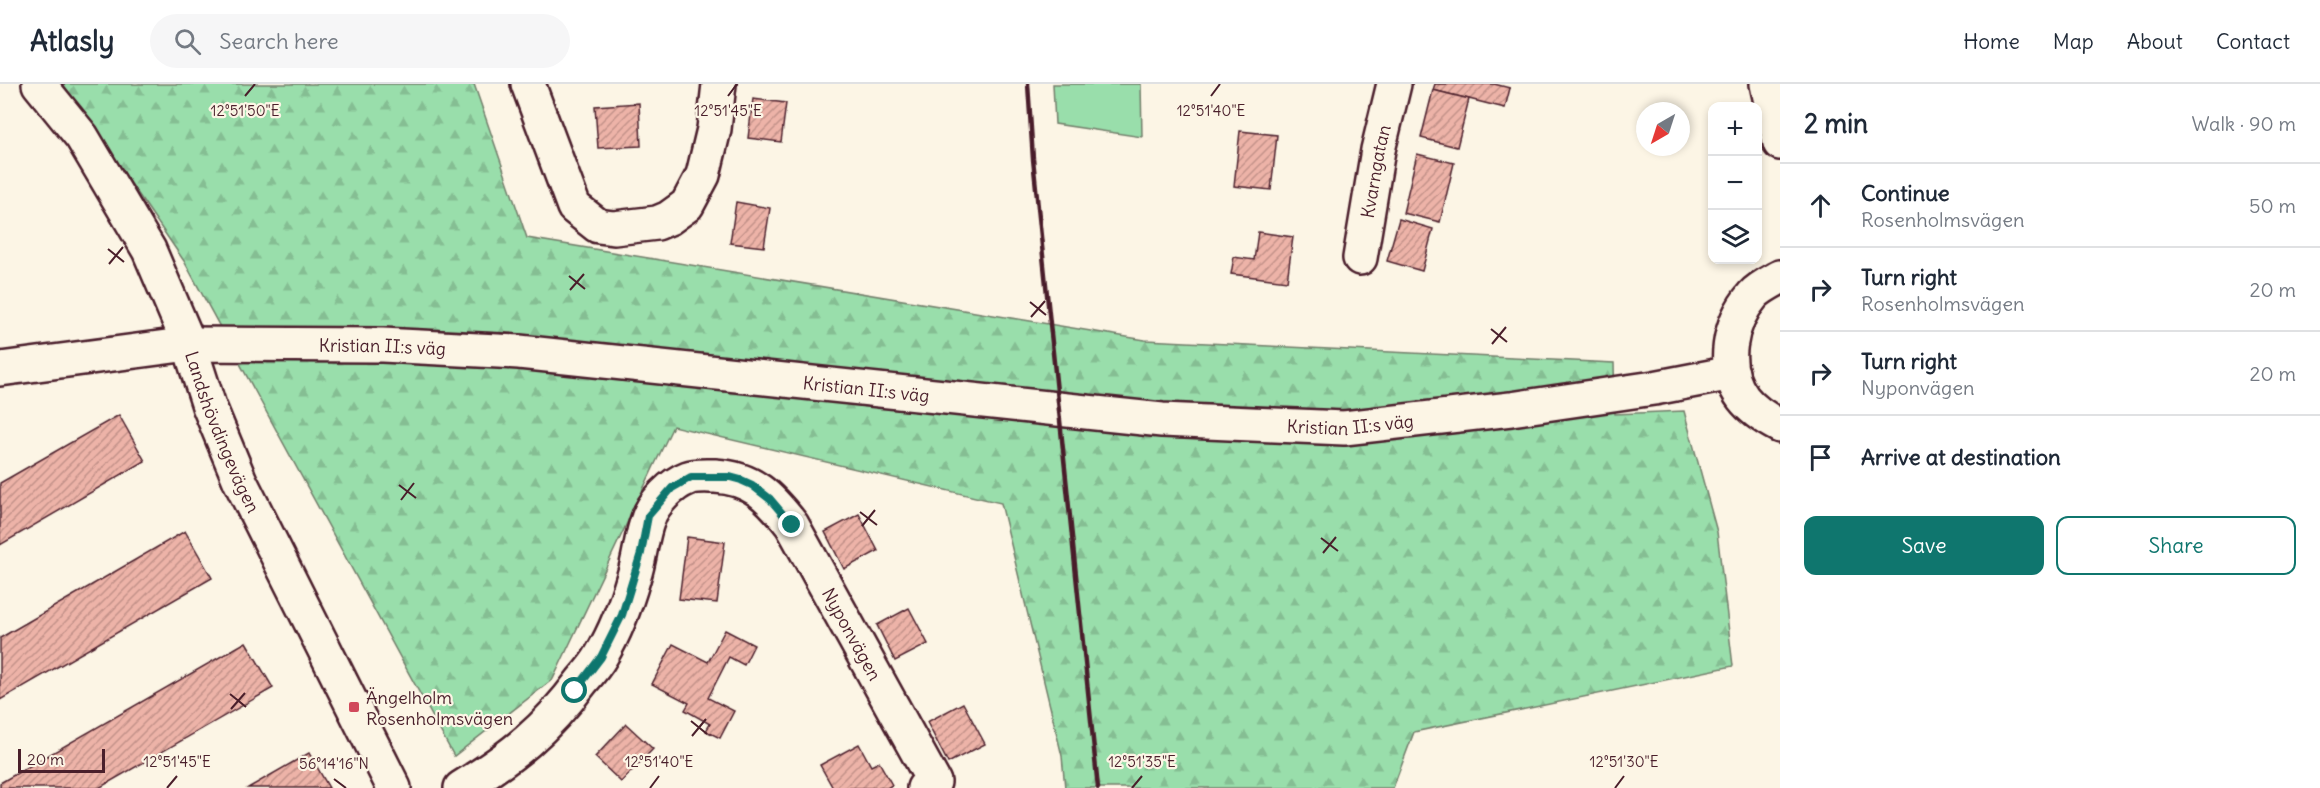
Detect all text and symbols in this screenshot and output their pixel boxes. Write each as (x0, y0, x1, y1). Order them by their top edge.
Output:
search box (150, 14, 570, 68)
text: Atlasly (30, 23, 114, 59)
icon: search (171, 25, 204, 58)
text: Search here (219, 27, 339, 55)
text: Home (1963, 28, 2020, 55)
text: Map (2053, 28, 2094, 55)
text: About (2127, 28, 2183, 55)
text: Contact (2216, 28, 2290, 55)
text: 12°51'50"E (210, 101, 280, 120)
text: 12°51'45"E (694, 101, 762, 120)
text: 12°51'40"E (1177, 101, 1246, 120)
north arrow (1636, 102, 1690, 156)
map controls (1708, 102, 1762, 264)
button: + (1708, 102, 1762, 156)
text: 2 min (1804, 107, 1868, 140)
text: Walk · 90 m (2191, 111, 2296, 136)
street label: Kvarngatan (1355, 122, 1395, 220)
button: − (1708, 156, 1762, 210)
text: Continue (1861, 179, 1950, 207)
icon: ahead (1804, 189, 1837, 222)
text: 50 m (2249, 193, 2296, 218)
text: Rosenholmsvägen (1861, 207, 2025, 232)
button: layers (1708, 210, 1762, 264)
text: Turn right (1861, 263, 1957, 291)
icon: right (1804, 273, 1837, 306)
text: 20 m (2250, 277, 2296, 302)
text: Rosenholmsvägen (1861, 291, 2025, 316)
street label: Kristian II:s väg (319, 333, 446, 360)
text: Turn right (1861, 347, 1957, 375)
street label: Landshövdingevägen (180, 348, 265, 516)
icon: right (1804, 357, 1837, 390)
text: 20 m (2250, 361, 2296, 386)
street label: Kristian II:s väg (802, 371, 931, 407)
text: Nyponvägen (1861, 375, 1975, 400)
street label: Kristian II:s väg (1286, 409, 1415, 440)
icon: arrive (1804, 441, 1837, 474)
text: Arrive at destination (1861, 443, 2061, 471)
route end (778, 511, 804, 537)
button: Save (1804, 516, 2044, 575)
button: Share (2056, 516, 2296, 575)
street label: Nyponvägen (817, 584, 887, 684)
route start (561, 677, 587, 703)
place label: Ängelholm Rosenholmsvägen (366, 686, 513, 730)
marker: Ängelholm Rosenholmsvägen (347, 700, 361, 714)
scale bar (18, 746, 105, 774)
text: 20 m (27, 749, 64, 769)
text: 12°51'45"E (143, 752, 211, 771)
text: 12°51'40"E (625, 752, 694, 771)
text: 12°51'35"E (1108, 752, 1176, 771)
text: 12°51'30"E (1590, 752, 1659, 771)
text: 56°14'16"N (299, 754, 369, 773)

